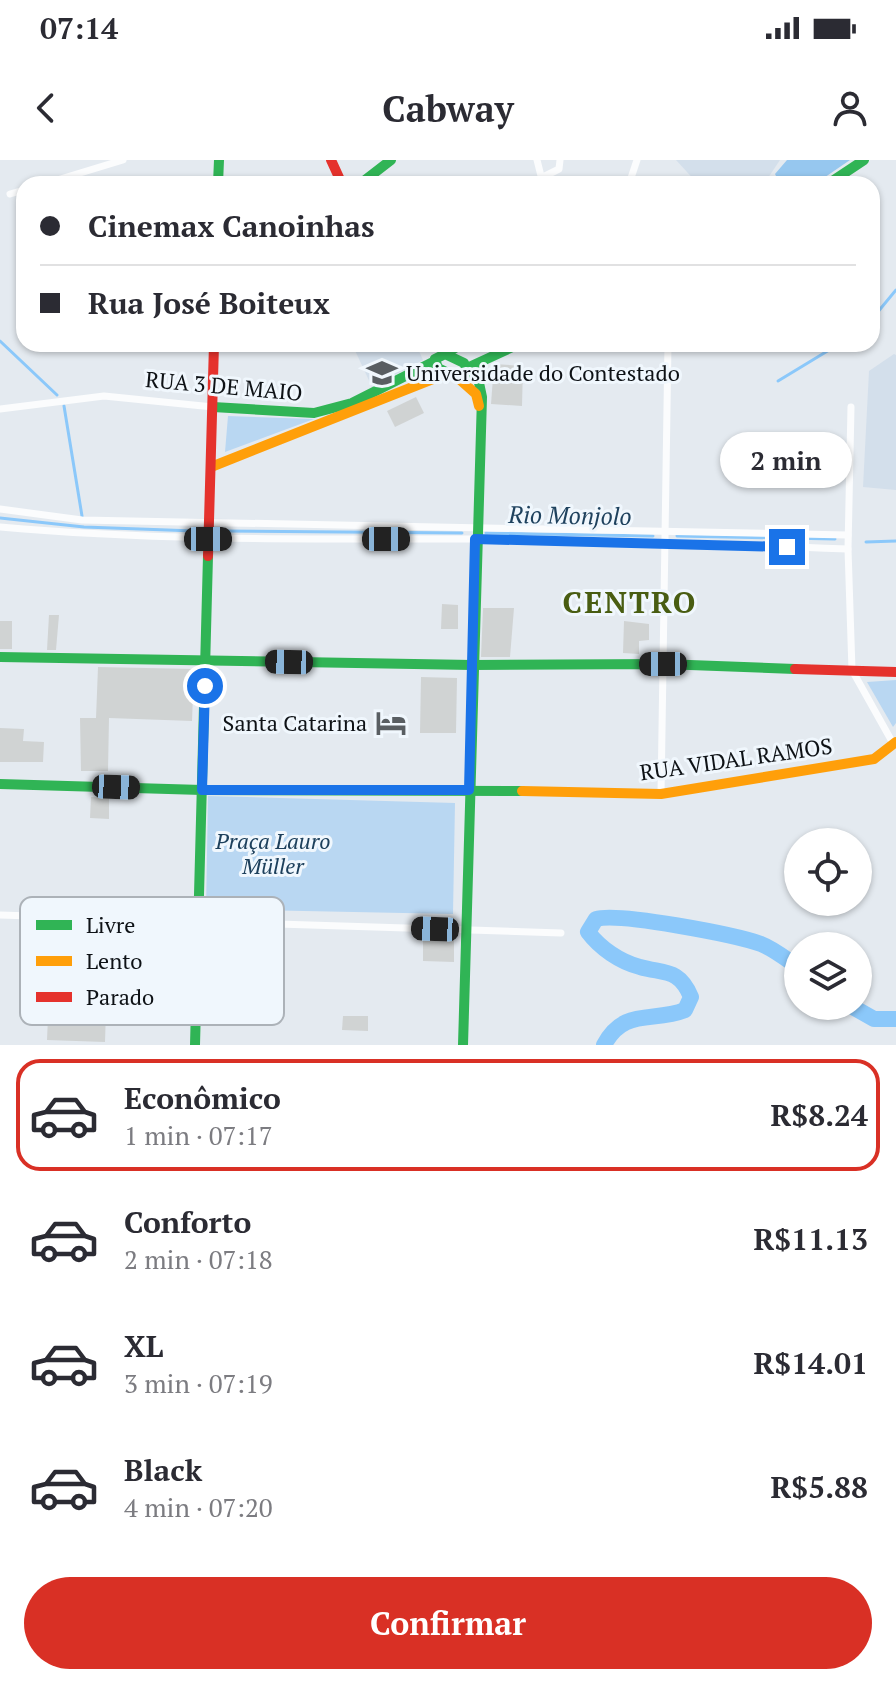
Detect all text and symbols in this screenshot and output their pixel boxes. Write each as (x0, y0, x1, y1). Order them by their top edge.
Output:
text: 07:14 (40, 8, 118, 48)
text: Cabway (382, 85, 514, 132)
icon: back (24, 86, 68, 130)
icon: person (828, 86, 872, 130)
text: Cinemax Canoinhas (88, 206, 374, 246)
text: Rua José Boiteux (88, 283, 330, 323)
school or university icon: Universidade do Contestado (365, 356, 399, 390)
place label: Universidade do Contestado (406, 358, 680, 387)
street label: RUA 3 DE MAIO (144, 364, 304, 407)
callout: 2 min (721, 431, 853, 487)
text: 2 min (750, 443, 822, 477)
water label: Rio Monjolo (507, 498, 632, 532)
car (184, 527, 232, 551)
car (362, 527, 410, 551)
route end (769, 529, 805, 565)
district label: CENTRO (563, 582, 697, 622)
car (265, 650, 313, 674)
car (639, 652, 687, 676)
route start (187, 668, 223, 704)
hotel icon: Santa Catarina (374, 706, 408, 740)
place label: Santa Catarina (223, 708, 367, 737)
street label: RUA VIDAL RAMOS (638, 731, 834, 786)
car (92, 774, 140, 800)
park label: Praça Lauro Müller (215, 826, 330, 880)
map controls (784, 828, 872, 1020)
button: locate (784, 828, 872, 916)
legend (20, 897, 284, 1025)
text: Livre (86, 910, 135, 939)
car (411, 916, 459, 942)
button: layers (784, 932, 872, 1020)
text: Lento (86, 946, 143, 975)
text: Parado (86, 982, 154, 1011)
text: Econômico (124, 1078, 281, 1118)
icon: car (28, 1079, 100, 1151)
text: R$8.24 (770, 1095, 868, 1135)
text: 1 min · 07:17 (124, 1118, 273, 1152)
text: Conforto (124, 1202, 251, 1242)
icon: car (28, 1203, 100, 1275)
text: R$11.13 (753, 1219, 868, 1259)
text: 2 min · 07:18 (124, 1242, 273, 1276)
text: XL (124, 1326, 163, 1366)
icon: car (28, 1327, 100, 1399)
text: R$14.01 (753, 1343, 868, 1383)
text: 3 min · 07:19 (124, 1366, 273, 1400)
text: Black (124, 1450, 202, 1490)
icon: car (28, 1451, 100, 1523)
text: R$5.88 (770, 1467, 868, 1507)
text: 4 min · 07:20 (124, 1490, 273, 1524)
button: Confirmar (24, 1577, 872, 1669)

